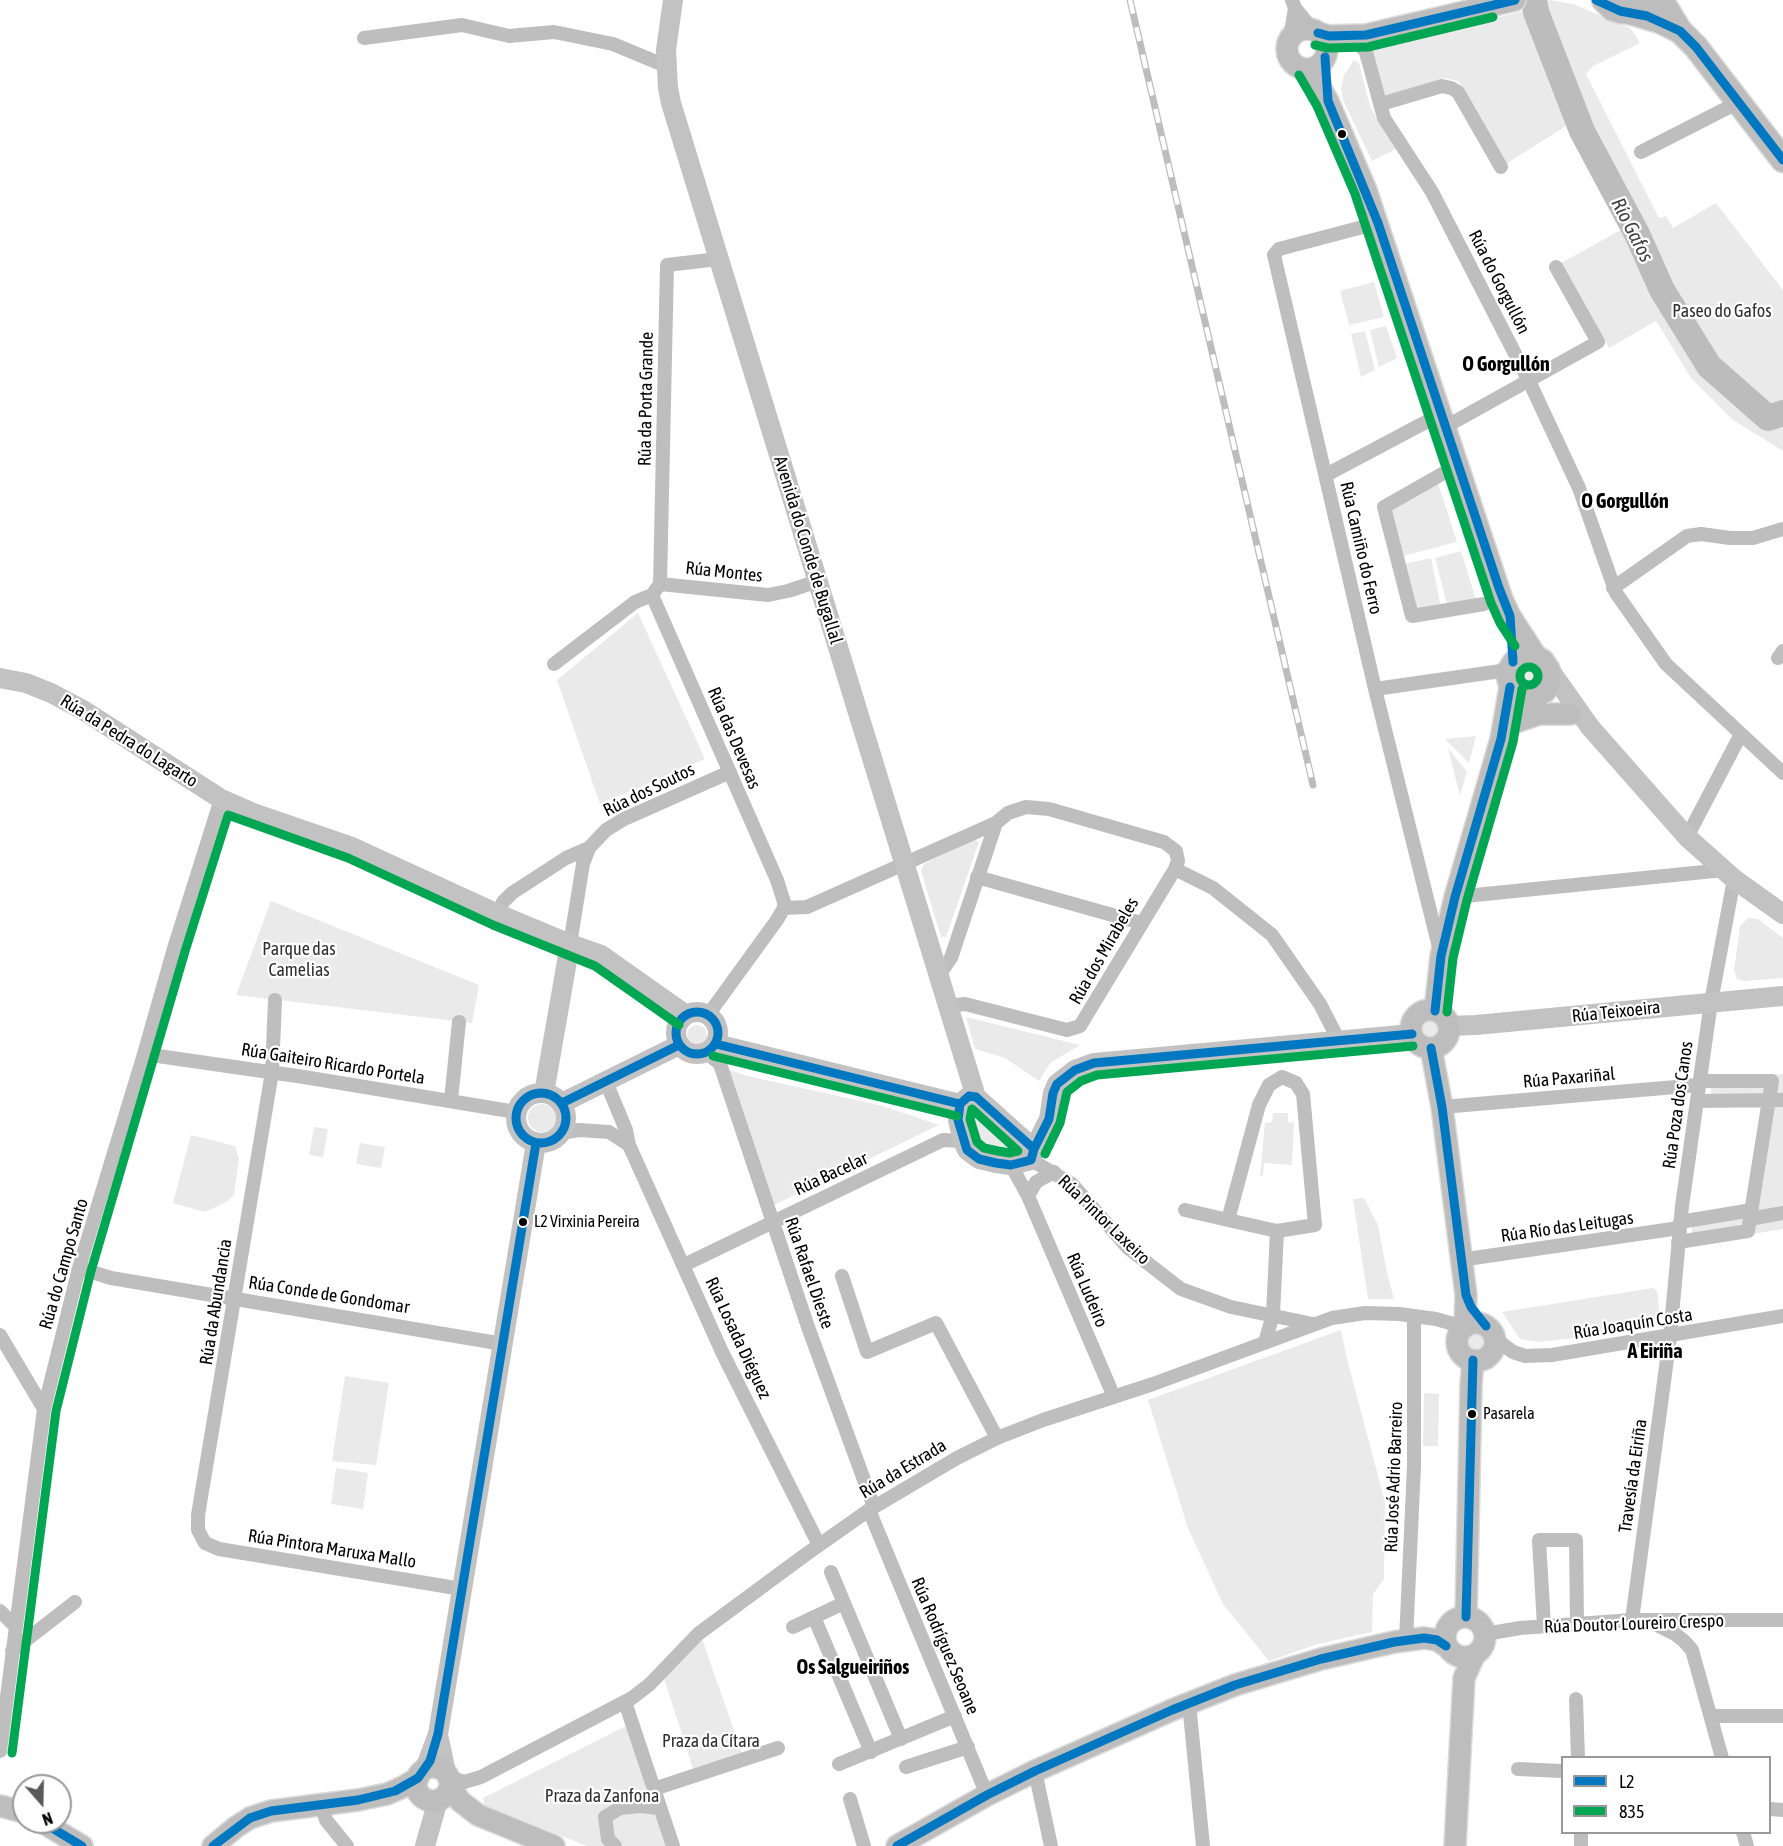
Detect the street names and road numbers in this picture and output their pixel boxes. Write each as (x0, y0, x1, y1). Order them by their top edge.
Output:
street label: Rúa do Gorgullón (1464, 226, 1534, 338)
street label: Rúa da Porta Grande (634, 332, 658, 466)
street label: Avenida do Conde de Bugallal (769, 454, 847, 646)
street label: Rúa Camiño do Ferro (1335, 480, 1387, 616)
street label: Rúa Montes (684, 557, 764, 587)
street label: Rúa das Devesas (703, 684, 765, 792)
street label: Rúa da Pedra do Lagarto (56, 690, 202, 792)
street label: Rúa dos Soutos (600, 759, 698, 821)
street label: Rúa dos Mirabeles (1065, 894, 1143, 1008)
street label: Rúa Teixoeira (1571, 997, 1661, 1027)
street label: Rúa Gaiteiro Ricardo Portela (240, 1039, 426, 1089)
street label: Rúa Poza dos Canos (1658, 1040, 1698, 1170)
street label: Rúa Paxariñal (1522, 1063, 1616, 1093)
street label: Rúa Bacelar (791, 1148, 871, 1200)
street label: Rúa Pintor Laxeiro (1053, 1171, 1155, 1269)
street label: Rúa do Campo Santo (35, 1196, 93, 1332)
street label: Rúa Río das Leitugas (1499, 1207, 1635, 1247)
street label: Rúa Rafael Dieste (780, 1214, 838, 1332)
street label: Rúa da Abundancia (195, 1237, 237, 1367)
street label: Rúa Ludeiro (1062, 1250, 1112, 1330)
street label: Rúa Conde de Gondomar (247, 1272, 411, 1318)
street label: Rúa Losada Diéguez (700, 1274, 776, 1402)
street label: Rúa Joaquín Costa (1572, 1304, 1694, 1344)
street label: Rúa José Adrio Barreiro (1381, 1401, 1407, 1553)
street label: Travesía da Eiriña (1614, 1418, 1652, 1534)
street label: Rúa da Estrada (856, 1435, 950, 1503)
street label: Rúa Pintora Maruxa Mallo (246, 1525, 418, 1573)
street label: Rúa Rodríguez Seoane (906, 1574, 984, 1718)
street label: Rúa Doutor Loureiro Crespo (1544, 1610, 1724, 1638)

